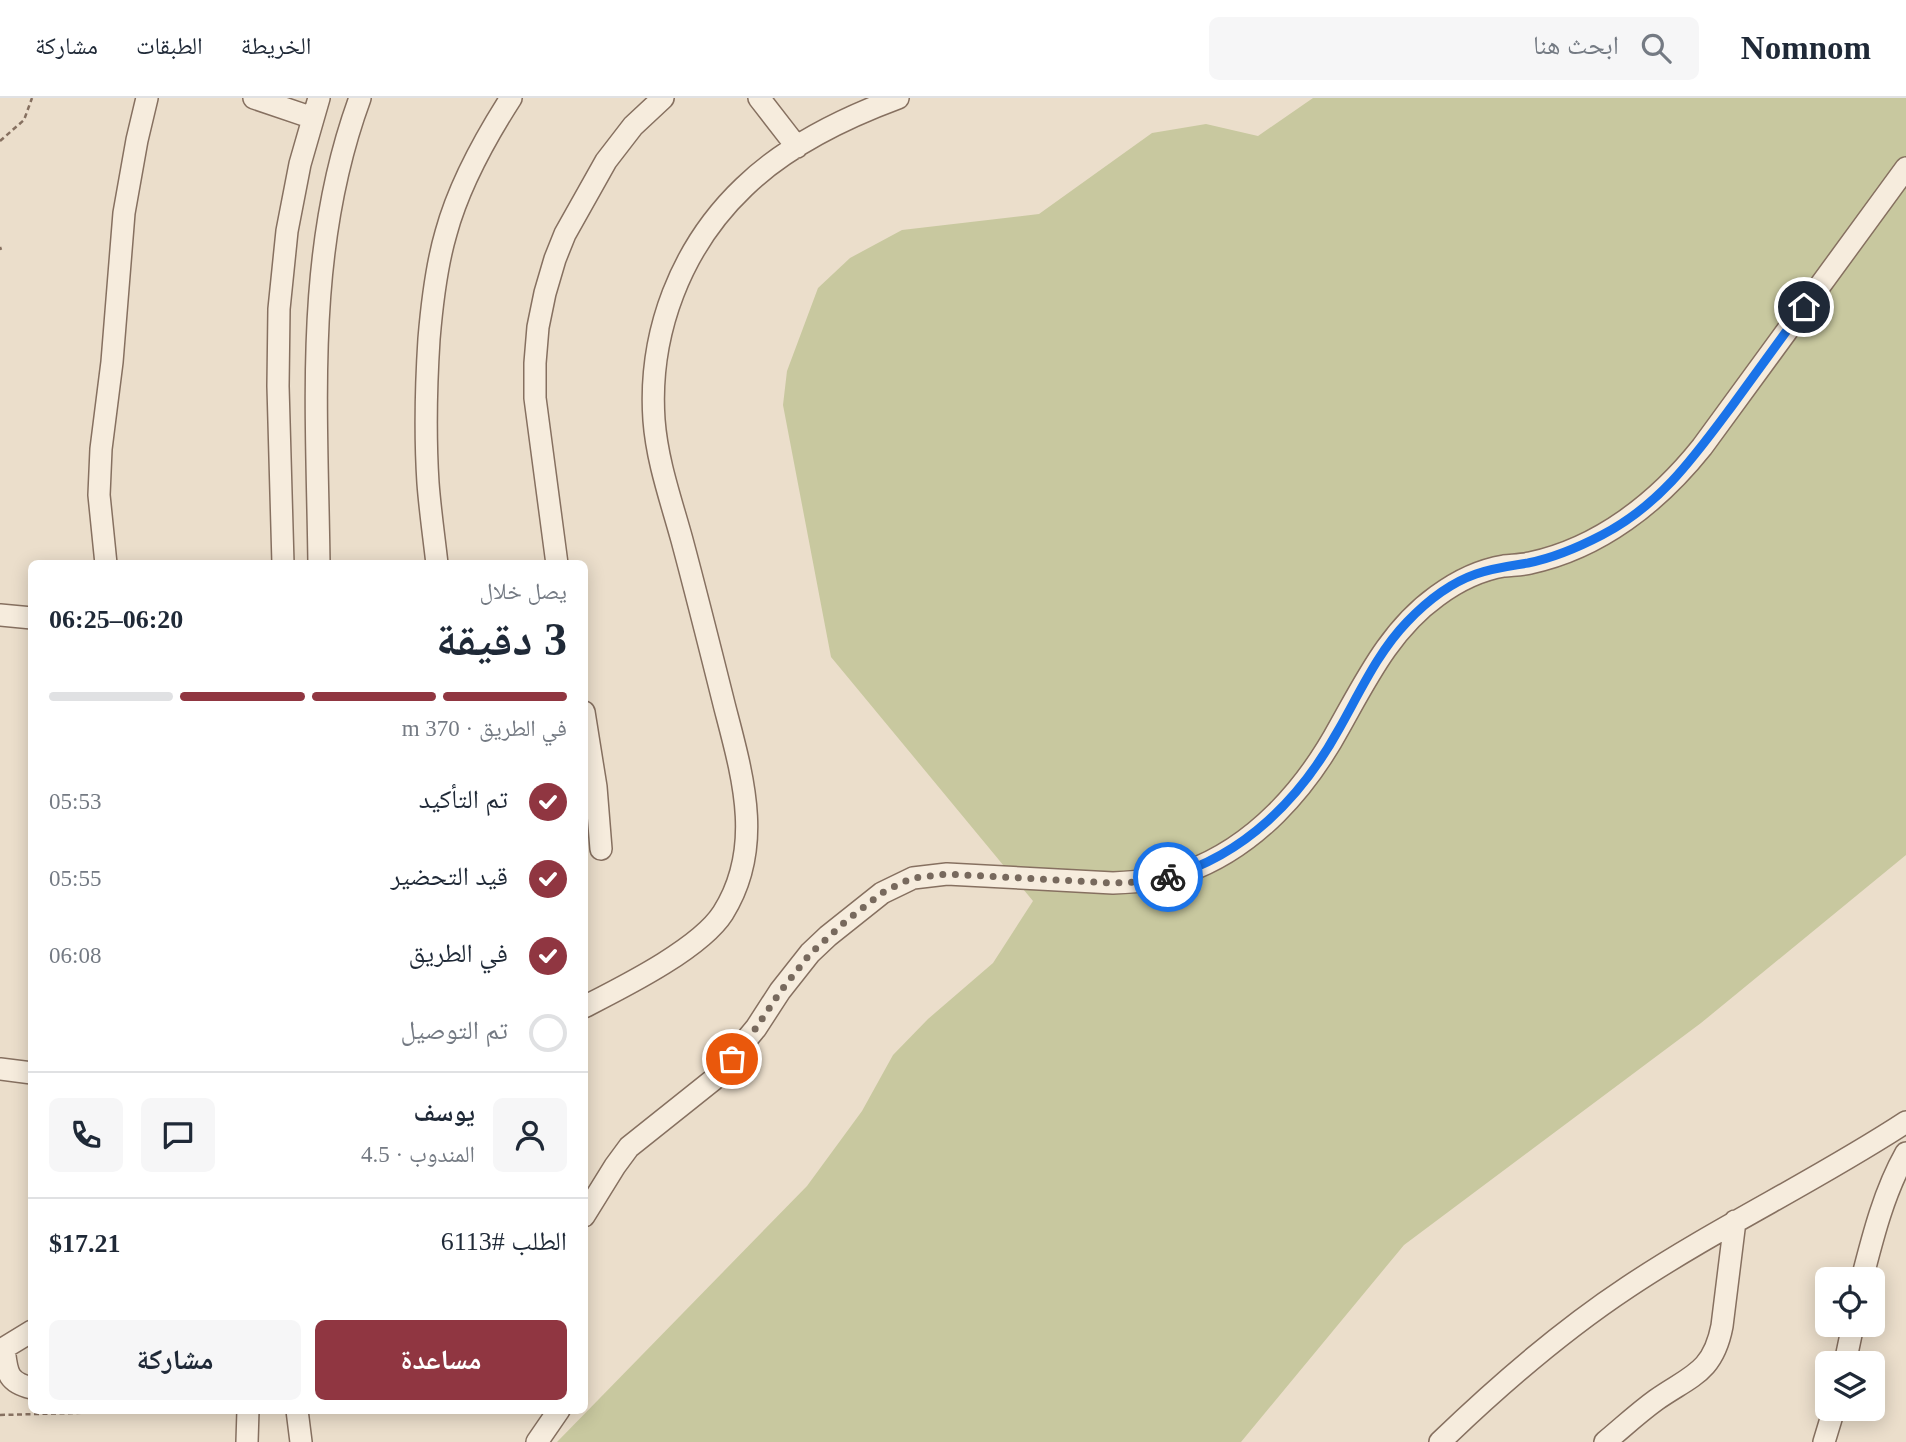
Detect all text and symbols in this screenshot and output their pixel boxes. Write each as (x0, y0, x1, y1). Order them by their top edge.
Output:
search box (1209, 17, 1699, 80)
icon: search (1637, 29, 1675, 67)
text: Nomnom (1741, 30, 1871, 66)
text: ابحث هنا (1533, 31, 1619, 60)
text: مشاركة (35, 33, 98, 59)
text: الطبقات (136, 33, 203, 59)
text: الخريطة (241, 33, 311, 59)
pin (1774, 277, 1834, 337)
icon: home (1785, 288, 1823, 326)
text: يصل خلال (480, 579, 567, 604)
text: 06:20–06:25 (49, 605, 183, 634)
text: 3 دقيقة (436, 614, 567, 665)
text: في الطريق · 370 m (402, 716, 567, 741)
icon: check (529, 783, 567, 821)
text: تم التأكيد (419, 785, 508, 814)
text: 05:53 (49, 789, 101, 814)
courier (1133, 842, 1203, 912)
icon: bike (1149, 858, 1187, 896)
icon: check (529, 860, 567, 898)
text: قيد التحضير (390, 862, 508, 891)
text: 05:55 (49, 866, 101, 891)
icon: check (529, 937, 567, 975)
text: في الطريق (409, 939, 508, 968)
text: 06:08 (49, 943, 101, 968)
text: تم التوصيل (400, 1016, 508, 1045)
pin (702, 1029, 762, 1089)
icon: bag (713, 1040, 751, 1078)
button: phone (49, 1098, 123, 1172)
button: chat (141, 1098, 215, 1172)
text: يوسف (414, 1098, 475, 1127)
button: person (493, 1098, 567, 1172)
text: المندوب · 4.5 (361, 1142, 475, 1167)
text: الطلب #6113 (441, 1227, 567, 1256)
text: $17.21 (49, 1229, 121, 1258)
map controls (1815, 1267, 1885, 1421)
button: locate (1815, 1267, 1885, 1337)
button: مشاركة (49, 1320, 301, 1400)
button: مساعدة (315, 1320, 567, 1400)
button: layers (1815, 1351, 1885, 1421)

